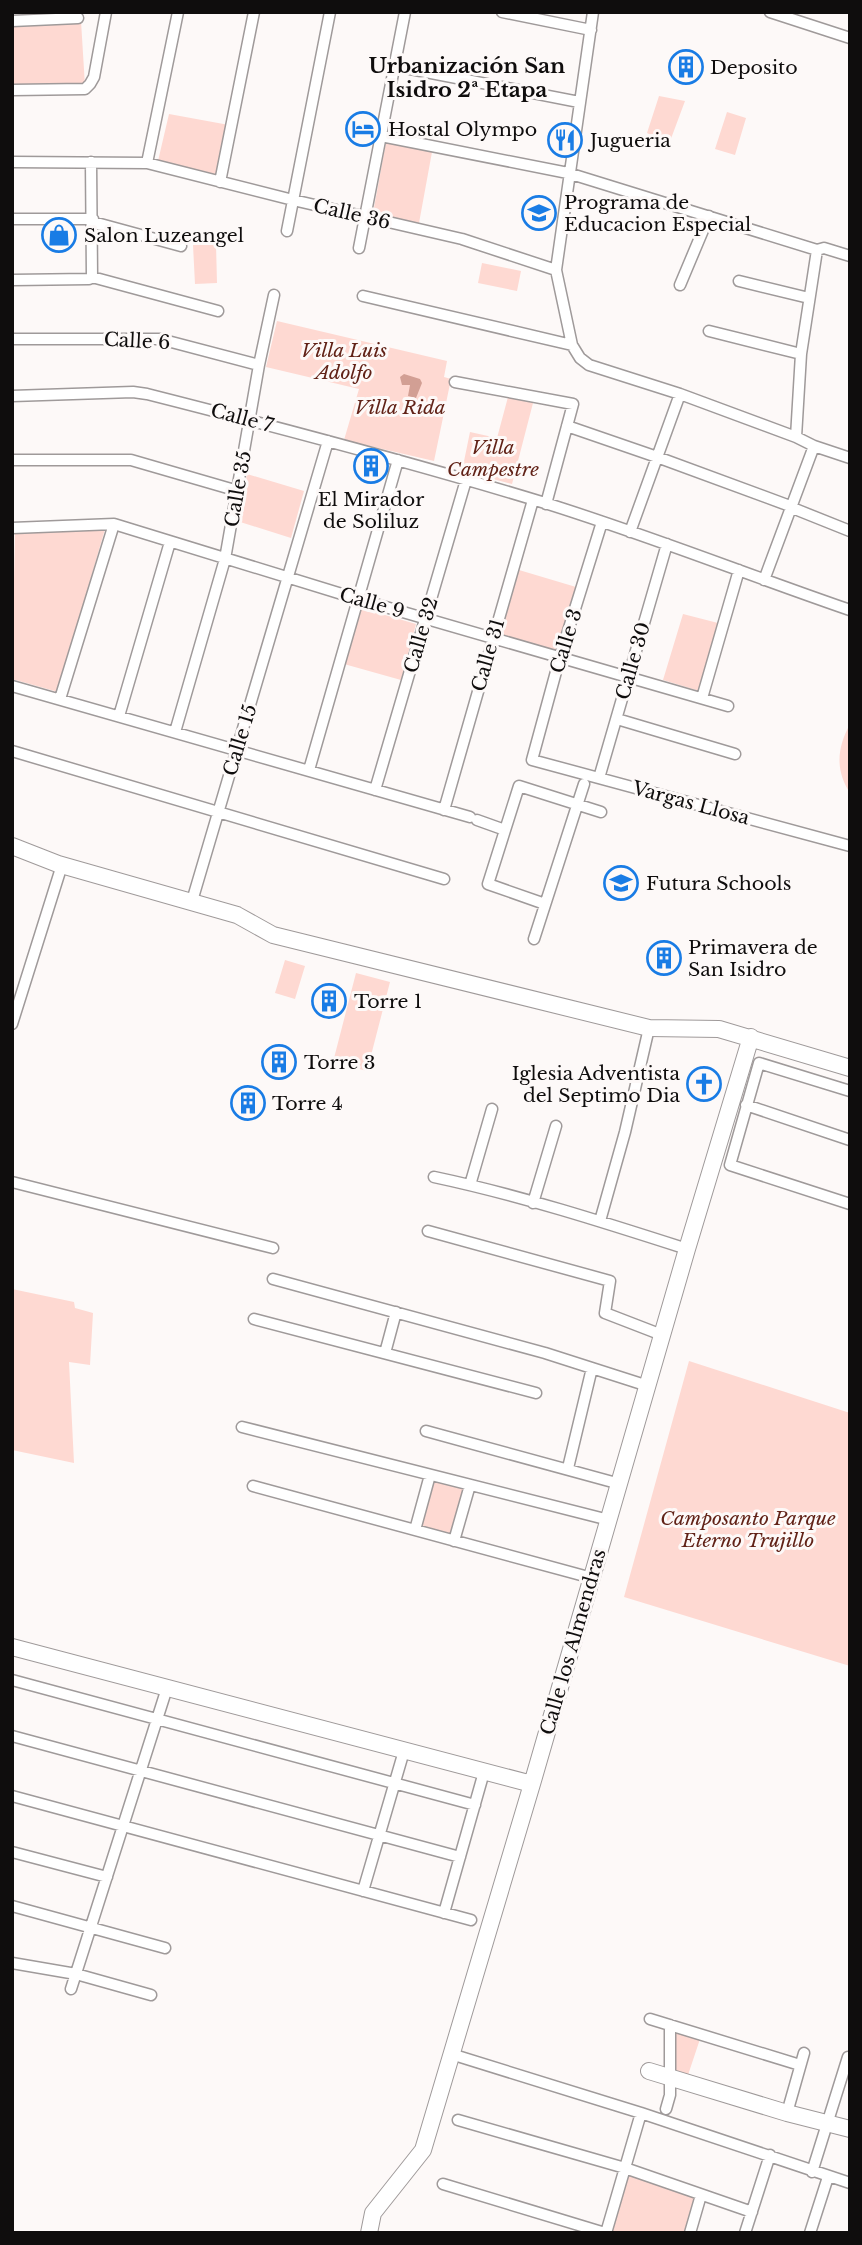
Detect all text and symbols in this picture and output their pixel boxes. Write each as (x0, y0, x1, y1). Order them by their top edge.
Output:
building icon: Deposito (667, 48, 705, 86)
district label: Urbanización San Isidro 2ª Etapa (369, 53, 565, 103)
place label: Deposito (710, 56, 798, 79)
hotel icon: Hostal Olympo (344, 110, 382, 148)
place label: Hostal Olympo (388, 118, 537, 141)
restaurant icon: Jugueria (546, 121, 584, 159)
place label: Jugueria (587, 129, 671, 152)
place label: Programa de Educacion Especial (564, 191, 751, 236)
street label: Calle 36 (311, 194, 393, 234)
school or university icon: Programa de Educacion Especial (520, 194, 558, 232)
shop icon: Salon Luzeangel (40, 216, 78, 254)
place label: Salon Luzeangel (84, 224, 244, 247)
street label: Calle 6 (103, 328, 171, 354)
park label: Villa Luis Adolfo (301, 339, 387, 384)
park label: Villa Rida (354, 396, 446, 419)
street label: Calle 7 (208, 399, 276, 438)
park label: Villa Campestre (447, 436, 539, 481)
building icon: El Mirador de Soliluz (352, 447, 390, 485)
street label: Calle 35 (220, 449, 256, 529)
place label: El Mirador de Soliluz (318, 488, 424, 533)
street label: Calle 9 (337, 583, 407, 623)
street label: Calle 32 (399, 594, 443, 676)
street label: Calle 3 (545, 606, 587, 676)
street label: Calle 31 (467, 616, 509, 694)
street label: Calle 30 (611, 620, 655, 702)
street label: Calle 15 (218, 701, 262, 779)
street label: Vargas Llosa (629, 776, 753, 830)
school or university icon: Futura Schools (602, 864, 640, 902)
place label: Futura Schools (646, 872, 791, 895)
place label: Primavera de San Isidro (688, 936, 818, 981)
building icon: Primavera de San Isidro (645, 939, 683, 977)
building icon: Torre 1 (310, 982, 348, 1020)
place label: Torre 1 (354, 990, 422, 1013)
building icon: Torre 3 (260, 1043, 298, 1081)
place label: Torre 3 (304, 1051, 376, 1074)
place label: Iglesia Adventista del Septimo Dia (512, 1062, 680, 1107)
church icon: Iglesia Adventista del Septimo Dia (685, 1065, 723, 1103)
building icon: Torre 4 (229, 1084, 267, 1122)
place label: Torre 4 (272, 1092, 343, 1115)
park label: Camposanto Parque Eterno Trujillo (660, 1507, 836, 1552)
street label: Calle los Almendras (535, 1546, 611, 1738)

